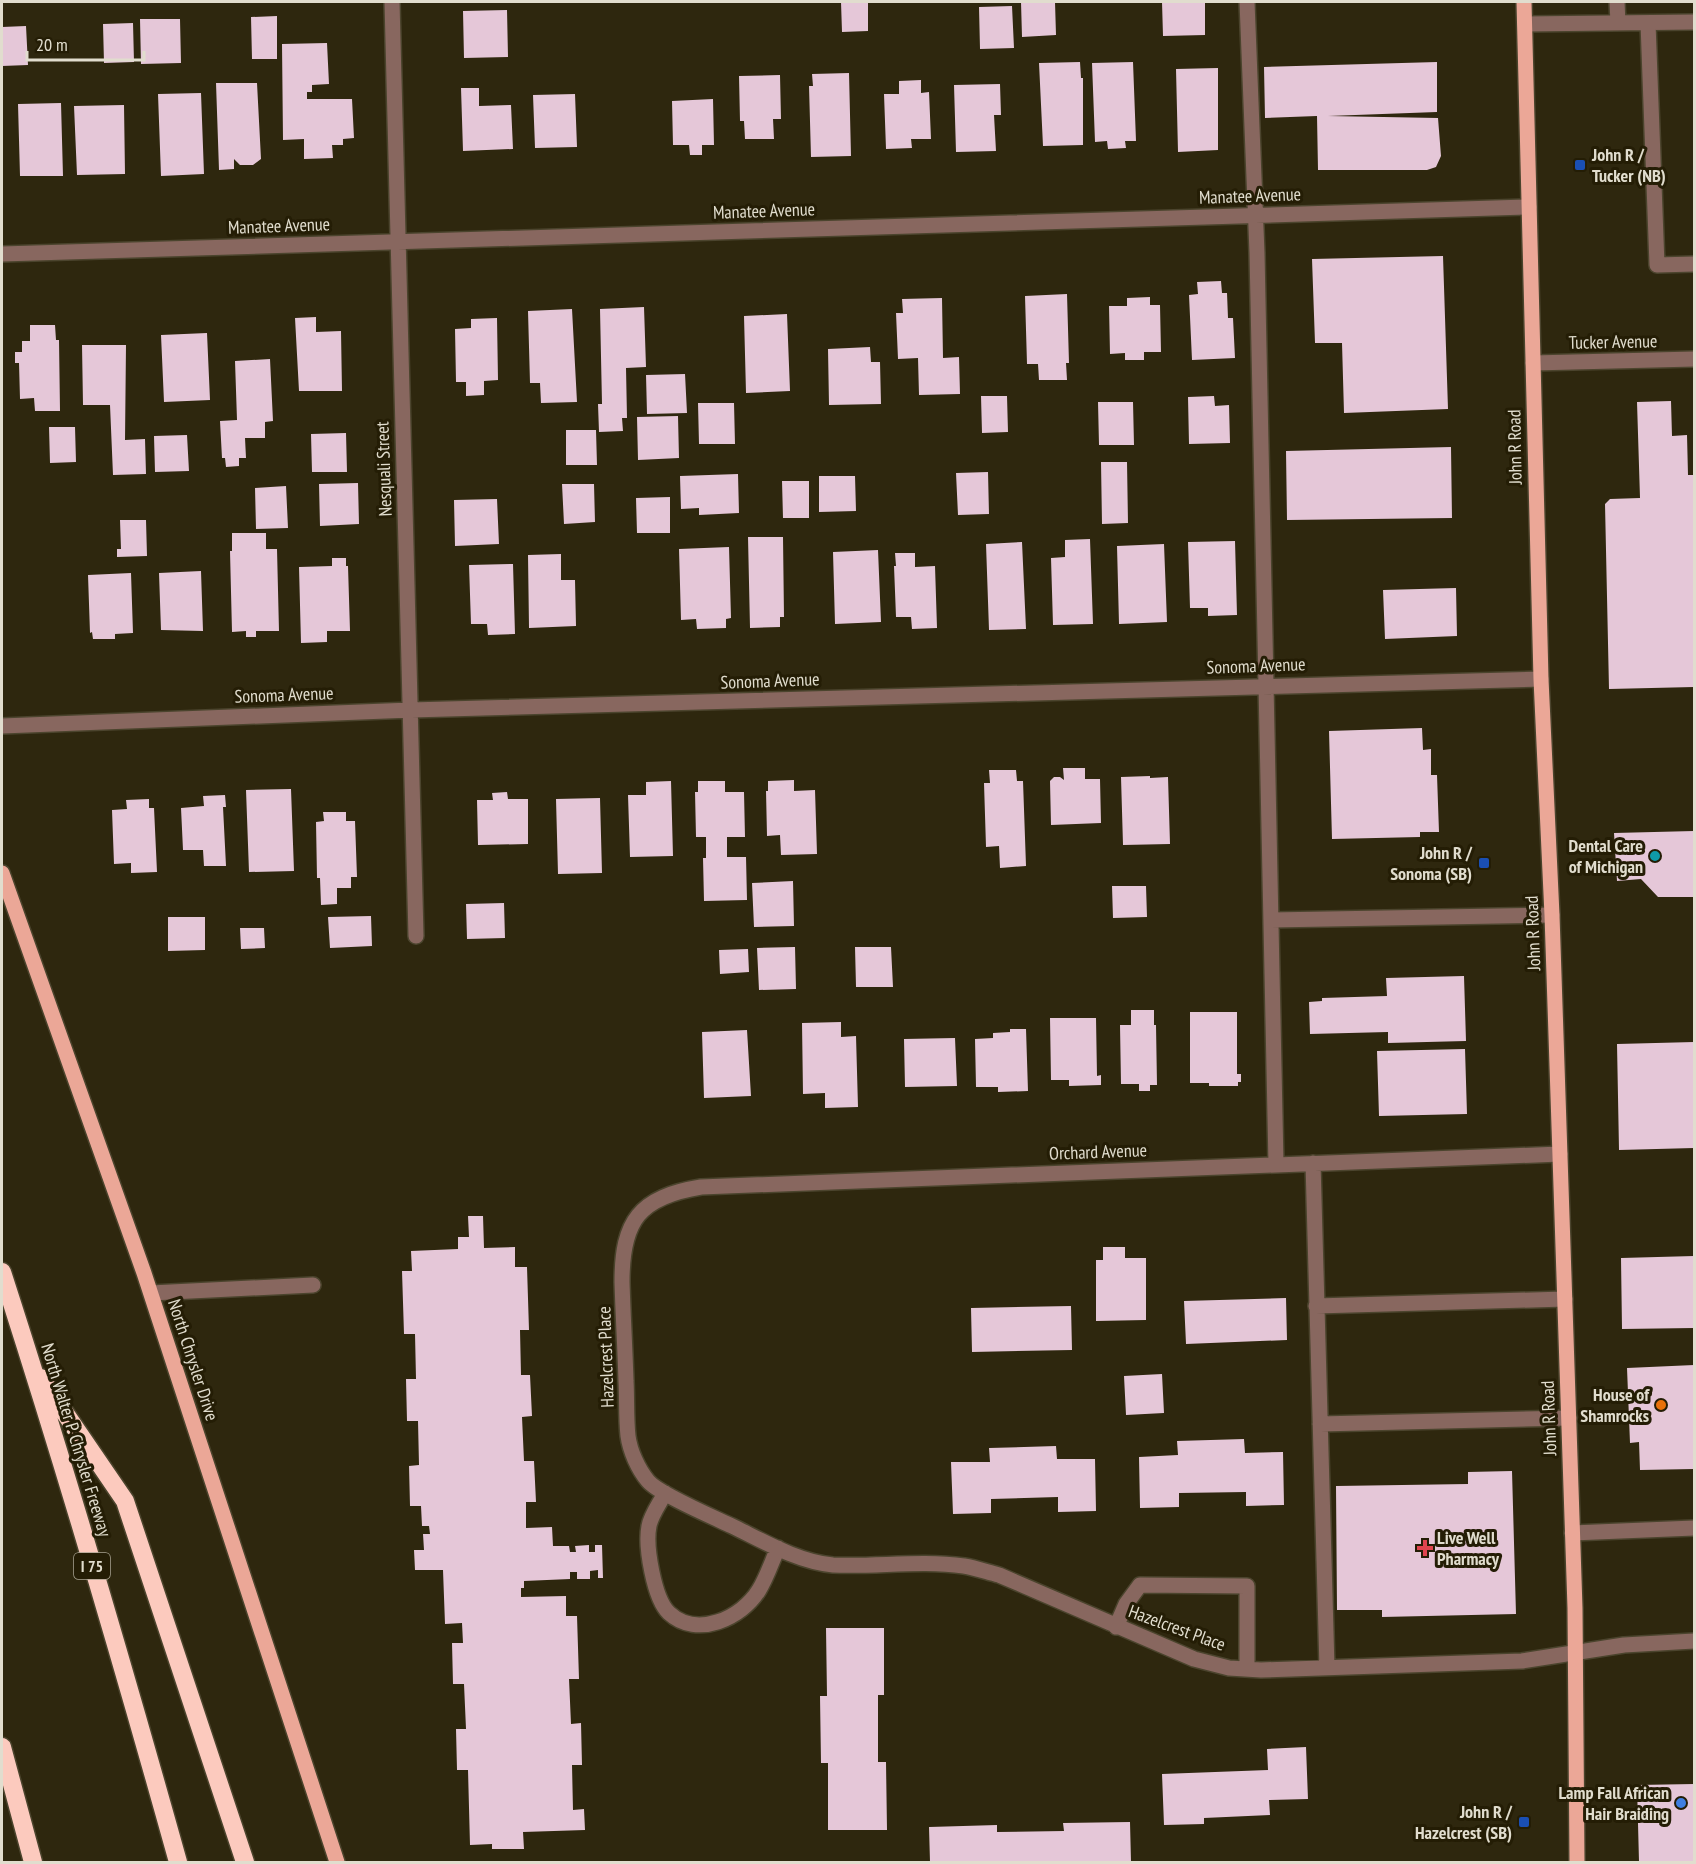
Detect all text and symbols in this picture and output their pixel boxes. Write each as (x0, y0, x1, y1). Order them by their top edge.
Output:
scale bar (27, 24, 144, 62)
text: 20 m (36, 33, 68, 56)
place label: John R / Tucker (NB) (1591, 143, 1666, 187)
marker: John R / Tucker (NB) (1573, 158, 1587, 172)
street label: Manatee Avenue (1199, 182, 1301, 209)
street label: Manatee Avenue (713, 197, 815, 224)
street label: Manatee Avenue (228, 212, 330, 239)
street label: Tucker Avenue (1568, 329, 1658, 354)
street label: John R Road (1502, 409, 1527, 486)
street label: Nesquali Street (370, 421, 397, 517)
street label: Sonoma Avenue (1206, 652, 1306, 679)
street label: Sonoma Avenue (720, 667, 820, 694)
street label: Sonoma Avenue (234, 681, 334, 708)
place label: Dental Care of Michigan (1569, 834, 1643, 878)
place label: John R / Sonoma (SB) (1390, 841, 1473, 885)
marker: Dental Care of Michigan (1648, 849, 1662, 863)
marker: John R / Sonoma (SB) (1477, 856, 1491, 870)
street label: John R Road (1520, 895, 1545, 972)
street label: Orchard Avenue (1049, 1138, 1147, 1165)
street label: North Chrysler Drive (163, 1296, 224, 1424)
street label: Hazelcrest Place (592, 1306, 619, 1408)
street label: North Walter P. Chrysler Freeway (36, 1340, 117, 1540)
street label: John R Road (1536, 1380, 1561, 1457)
place label: House of Shamrocks (1580, 1383, 1650, 1427)
marker: House of Shamrocks (1654, 1398, 1668, 1412)
place label: Live Well Pharmacy (1437, 1526, 1500, 1570)
marker: Live Well Pharmacy (1418, 1541, 1432, 1555)
road number: I 75 (74, 1553, 110, 1579)
street label: Hazelcrest Place (1126, 1599, 1229, 1656)
place label: Lamp Fall African Hair Braiding (1558, 1781, 1669, 1825)
marker: Lamp Fall African Hair Braiding (1674, 1796, 1688, 1810)
place label: John R / Hazelcrest (SB) (1415, 1800, 1513, 1844)
marker: John R / Hazelcrest (SB) (1517, 1815, 1531, 1829)

